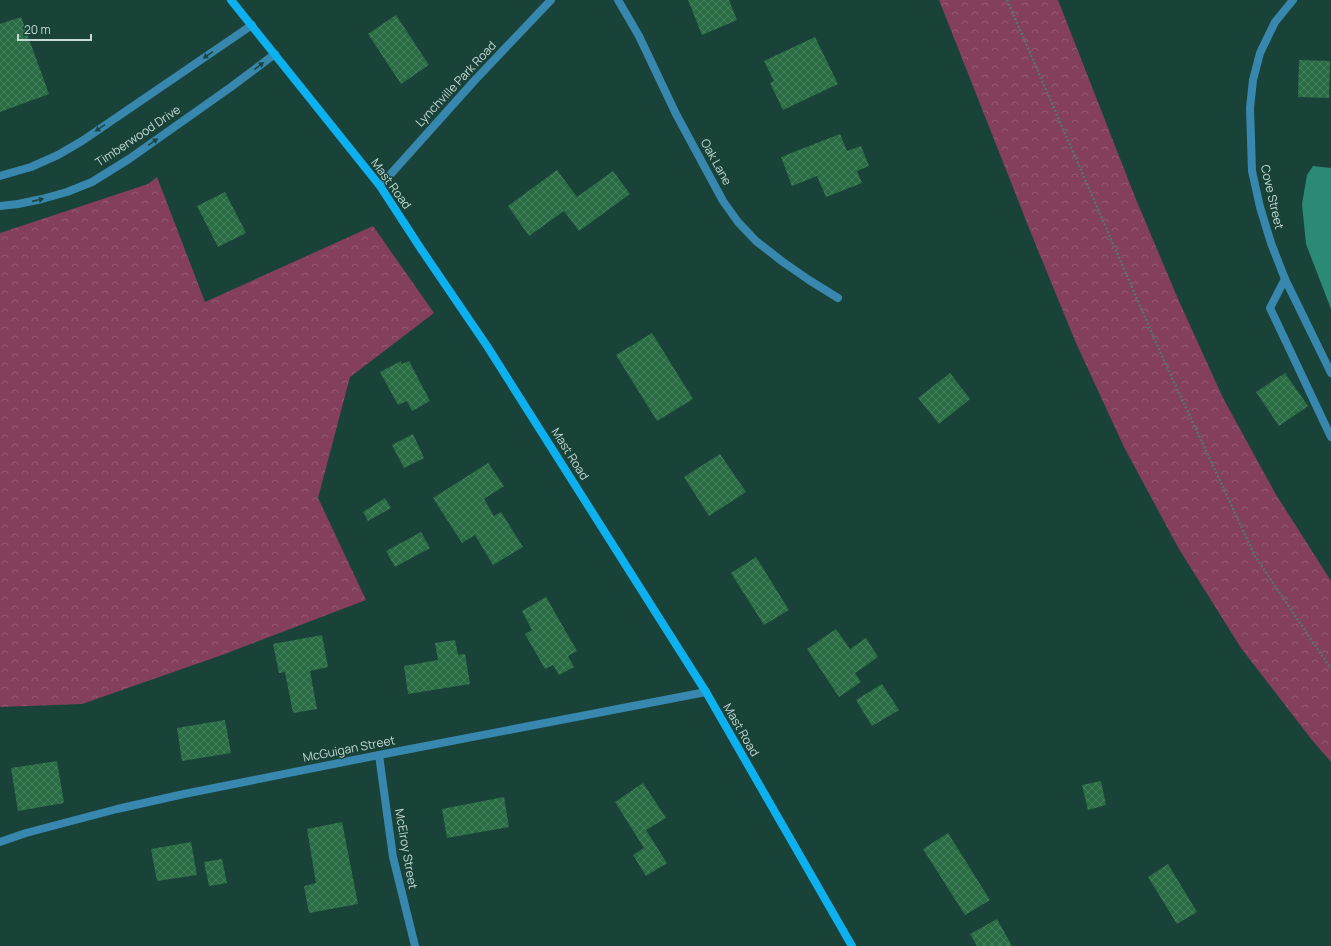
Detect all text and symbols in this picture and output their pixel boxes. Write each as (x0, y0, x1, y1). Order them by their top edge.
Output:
scale bar (18, 16, 91, 42)
text: 20 m (24, 21, 51, 38)
street label: Lynchville Park Road (411, 37, 500, 130)
one-way arrow (203, 51, 213, 59)
one-way arrow (254, 62, 265, 70)
street label: Timberwood Drive (92, 101, 184, 170)
one-way arrow (95, 124, 106, 132)
street label: Oak Lane (697, 136, 736, 188)
one-way arrow (148, 138, 159, 146)
street label: Mast Road (367, 155, 416, 212)
street label: Cove Street (1257, 163, 1288, 231)
one-way arrow (32, 196, 45, 202)
street label: Mast Road (548, 424, 593, 483)
street label: Mast Road (719, 700, 763, 759)
street label: McGuigan Street (301, 731, 397, 766)
street label: McElroy Street (391, 807, 422, 891)

